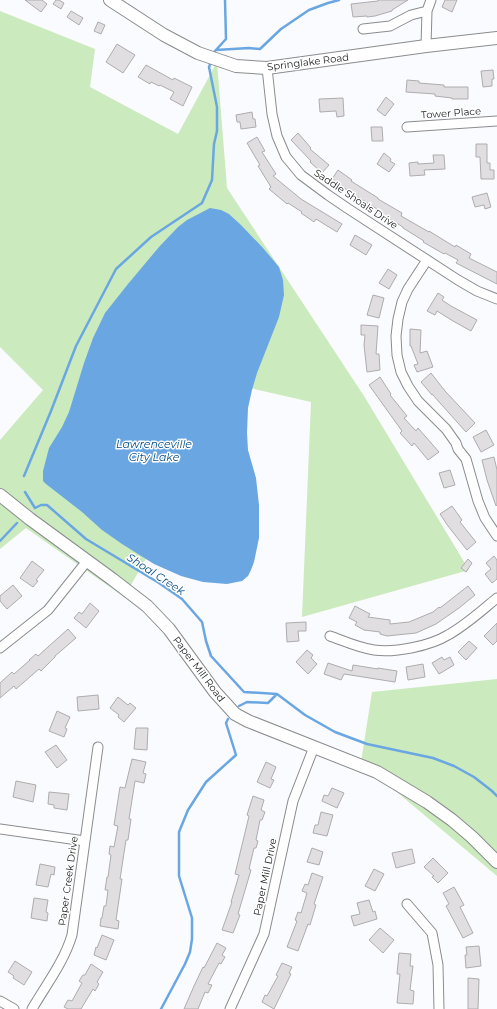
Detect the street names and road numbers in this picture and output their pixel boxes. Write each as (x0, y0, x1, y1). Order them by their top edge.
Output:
street label: Springlake Road (266, 51, 350, 73)
street label: Tower Place (421, 104, 481, 122)
street label: Saddle Shoals Drive (312, 166, 400, 232)
street label: Paper Mill Road (170, 634, 228, 704)
street label: Paper Creek Drive (55, 835, 81, 927)
street label: Paper Mill Drive (250, 837, 280, 917)

